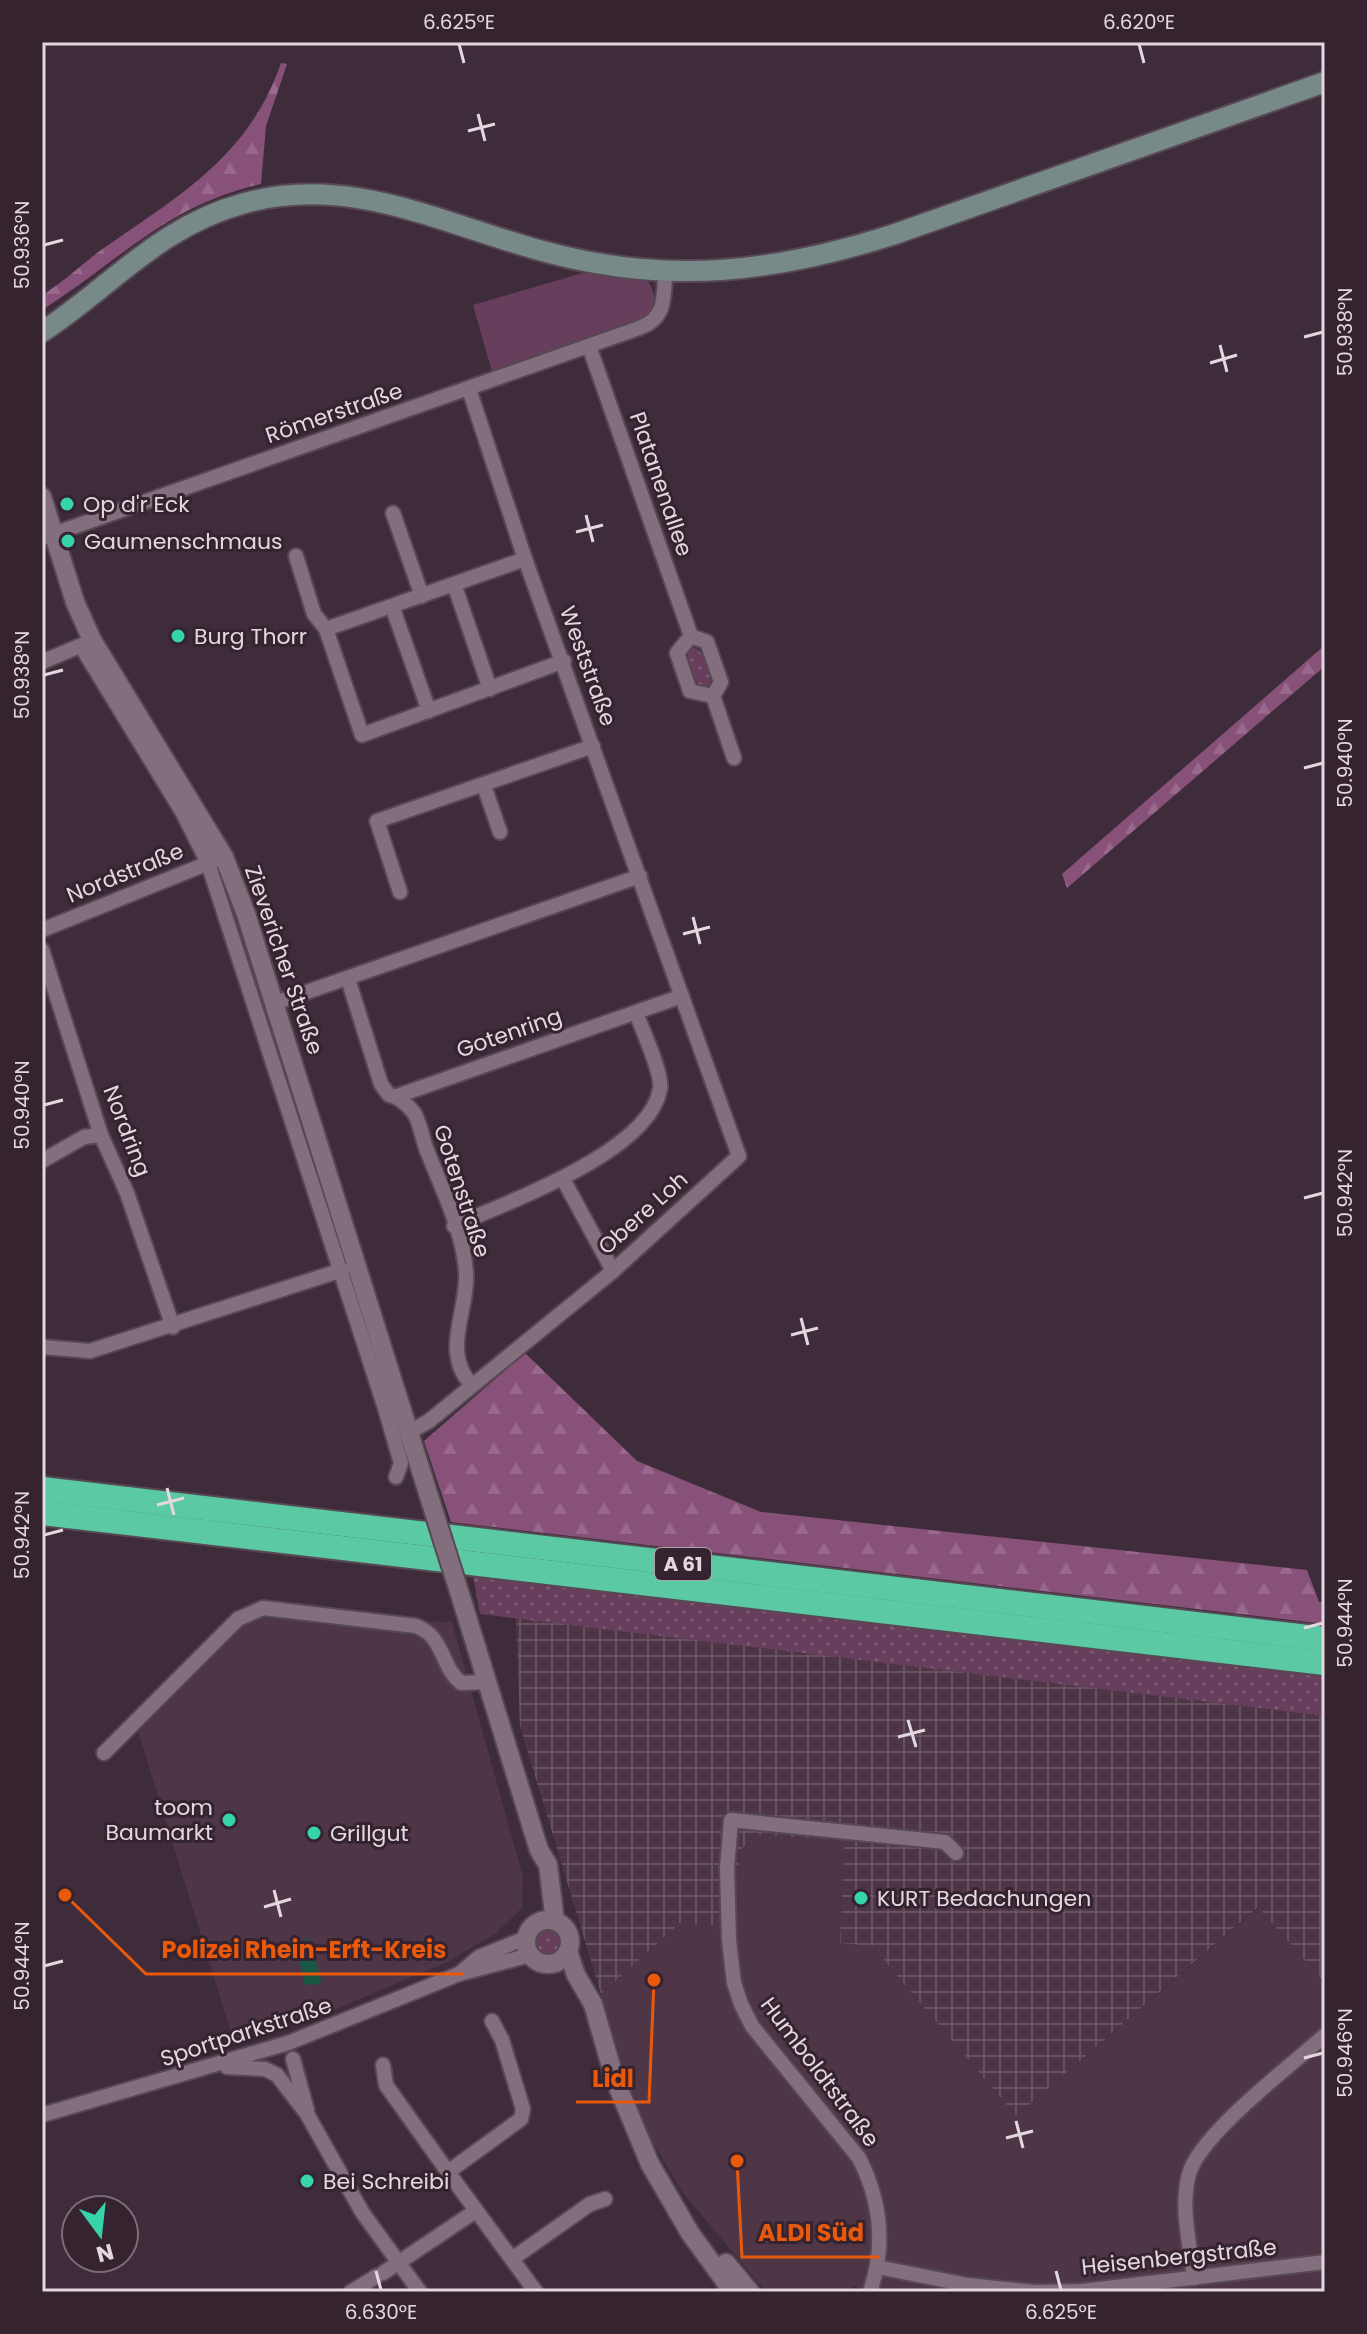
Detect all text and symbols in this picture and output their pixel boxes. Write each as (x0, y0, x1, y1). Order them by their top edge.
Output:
text: 6.625°E (423, 8, 495, 36)
text: 6.620°E (1103, 8, 1175, 36)
text: 50.936°N (8, 201, 36, 289)
text: 50.938°N (1331, 288, 1359, 376)
street label: Römerstraße (261, 375, 407, 451)
street label: Platanenallee (622, 408, 700, 560)
place label: Op d'r Eck (83, 489, 190, 520)
marker: Op d'r Eck (58, 495, 76, 513)
place label: Gaumenschmaus (84, 526, 282, 557)
marker: Gaumenschmaus (59, 532, 77, 550)
street label: Weststraße (552, 602, 624, 730)
place label: Burg Thorr (194, 621, 307, 652)
marker: Burg Thorr (169, 627, 187, 645)
text: 50.938°N (8, 631, 36, 719)
text: 50.940°N (1331, 718, 1359, 808)
street label: Nordstraße (62, 835, 188, 911)
street label: Zievericher Straße (237, 861, 331, 1059)
street label: Gotenring (452, 1001, 566, 1065)
text: 50.940°N (8, 1060, 36, 1150)
street label: Nordring (95, 1081, 159, 1181)
street label: Gotenstraße (426, 1121, 498, 1261)
text: 50.942°N (1331, 1149, 1359, 1237)
street label: Obere Loh (591, 1164, 695, 1262)
text: 50.942°N (8, 1491, 36, 1579)
road number: A 61 (655, 1548, 711, 1580)
text: 50.944°N (1331, 1578, 1359, 1668)
place label: toom Baumarkt (105, 1792, 213, 1848)
marker: toom Baumarkt (220, 1811, 238, 1829)
place label: Grillgut (330, 1818, 409, 1849)
marker: Grillgut (305, 1824, 323, 1842)
place label: KURT Bedachungen (877, 1883, 1091, 1914)
marker: KURT Bedachungen (852, 1889, 870, 1907)
text: 50.944°N (8, 1921, 36, 2011)
callout: Polizei Rhein-Erft-Kreis (146, 1926, 463, 1974)
text: Polizei Rhein-Erft-Kreis (162, 1933, 446, 1966)
street label: Sportparkstraße (156, 1990, 336, 2074)
street label: Humboldtstraße (753, 1991, 887, 2153)
text: 50.946°N (1331, 2008, 1359, 2098)
callout: Lidl (576, 2054, 649, 2102)
text: Lidl (592, 2062, 634, 2095)
place label: Bei Schreibi (323, 2166, 449, 2197)
marker: Bei Schreibi (298, 2172, 316, 2190)
north arrow (60, 2194, 140, 2274)
callout: ALDI Süd (742, 2209, 880, 2257)
text: ALDI Süd (758, 2216, 864, 2249)
street label: Heisenbergstraße (1080, 2231, 1278, 2283)
text: N (93, 2236, 117, 2270)
text: 6.630°E (345, 2298, 417, 2326)
text: 6.625°E (1025, 2298, 1097, 2326)

